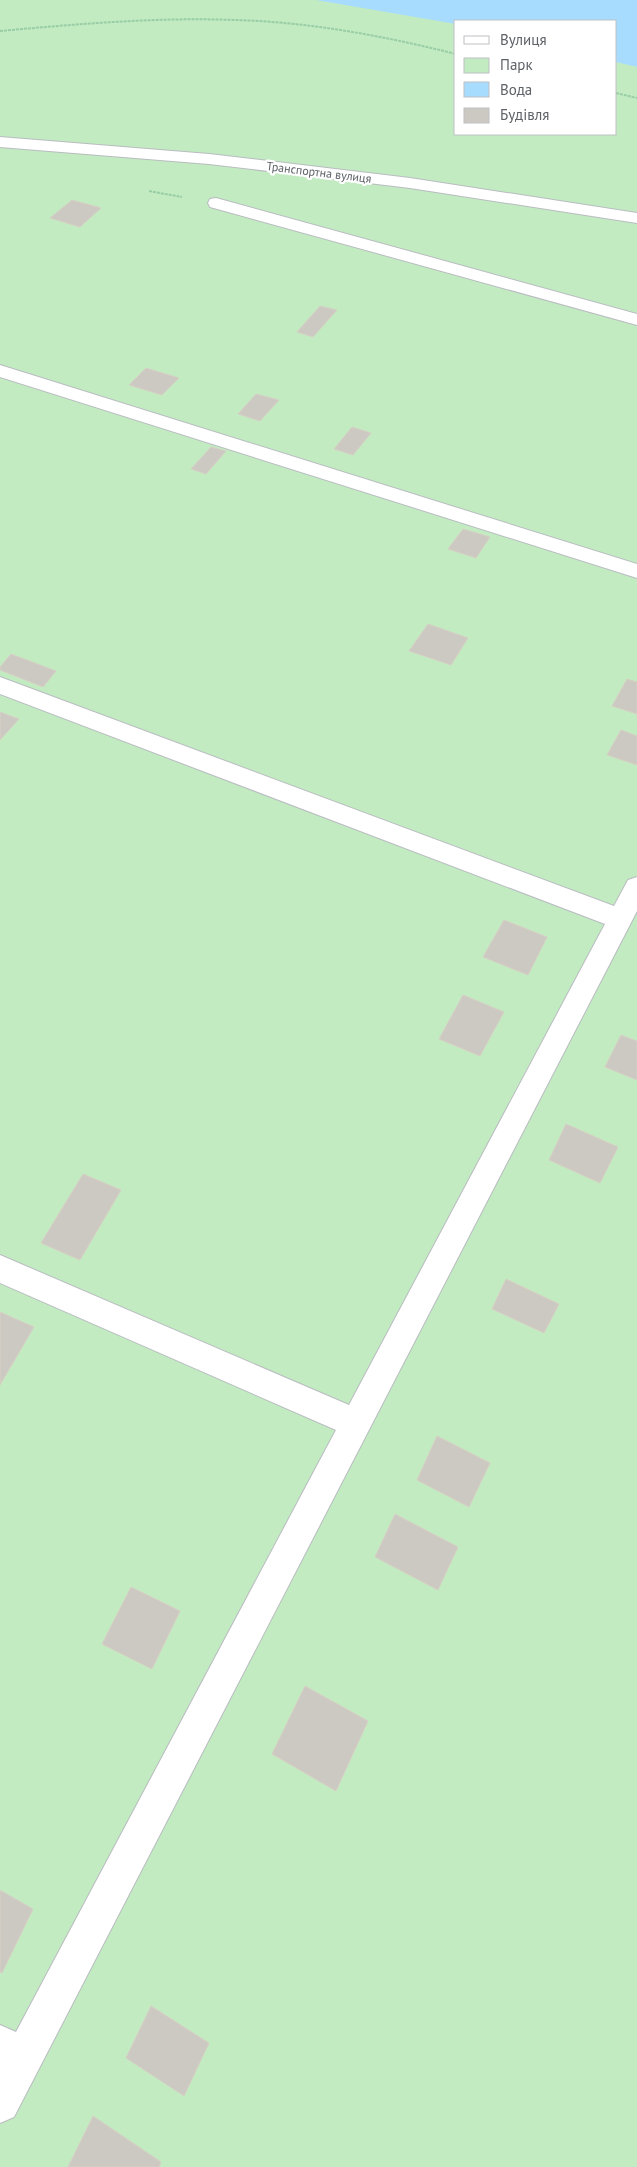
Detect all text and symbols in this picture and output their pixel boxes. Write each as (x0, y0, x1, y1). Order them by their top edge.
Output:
legend (454, 20, 617, 135)
text: Вулиця (500, 30, 547, 49)
text: Парк (500, 55, 533, 74)
text: Вода (500, 80, 532, 99)
text: Будівля (500, 105, 549, 124)
street label: Транспортна вулиця (266, 158, 372, 186)

